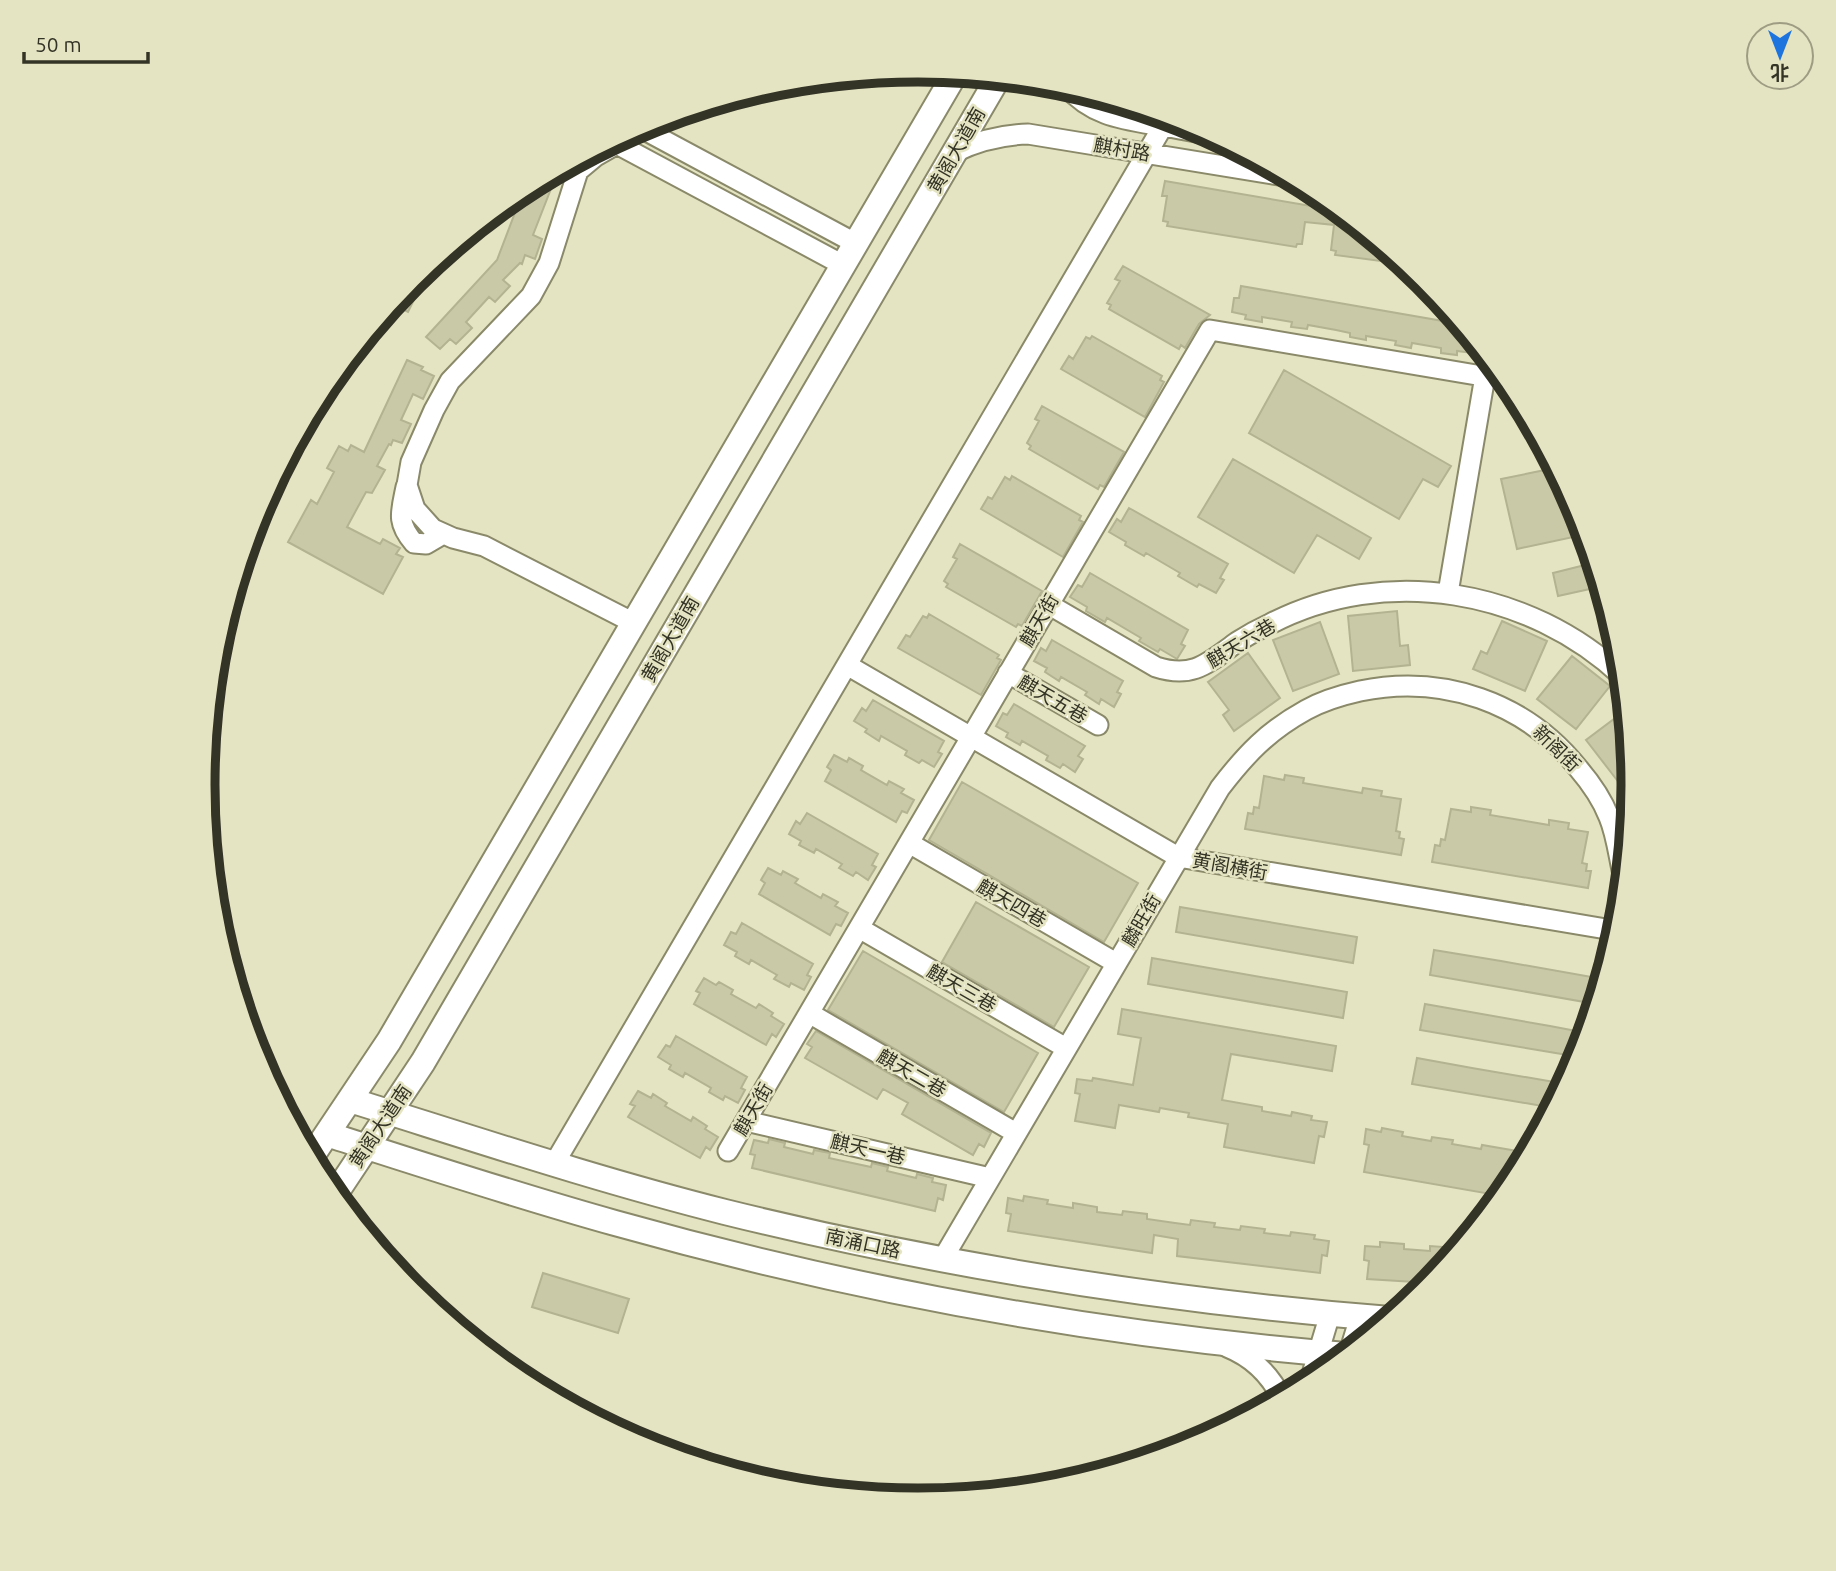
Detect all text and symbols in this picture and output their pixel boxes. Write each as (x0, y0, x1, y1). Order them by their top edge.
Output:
scale bar (24, 21, 149, 65)
north arrow (1745, 21, 1815, 91)
text: 50 m (35, 32, 82, 56)
text: 北 (1770, 62, 1790, 84)
street label: 黄阁大道南 (923, 103, 989, 197)
street label: 麒村路 (1092, 133, 1152, 165)
street label: 麒天街 (1015, 590, 1063, 650)
street label: 黄阁大道南 (637, 592, 703, 686)
street label: 麒天六巷 (1203, 614, 1279, 672)
street label: 麒天五巷 (1015, 670, 1091, 728)
street label: 新阁街 (1529, 720, 1585, 776)
street label: 黄阁横街 (1191, 849, 1269, 883)
street label: 麒天四巷 (974, 874, 1050, 932)
street label: 麟旺街 (1117, 890, 1165, 950)
street label: 麒天三巷 (924, 959, 1000, 1017)
street label: 麒天二巷 (874, 1044, 950, 1102)
street label: 麒天街 (729, 1079, 777, 1139)
street label: 黄阁大道南 (344, 1080, 416, 1172)
street label: 麒天一巷 (828, 1130, 908, 1168)
street label: 南涌口路 (824, 1224, 902, 1262)

